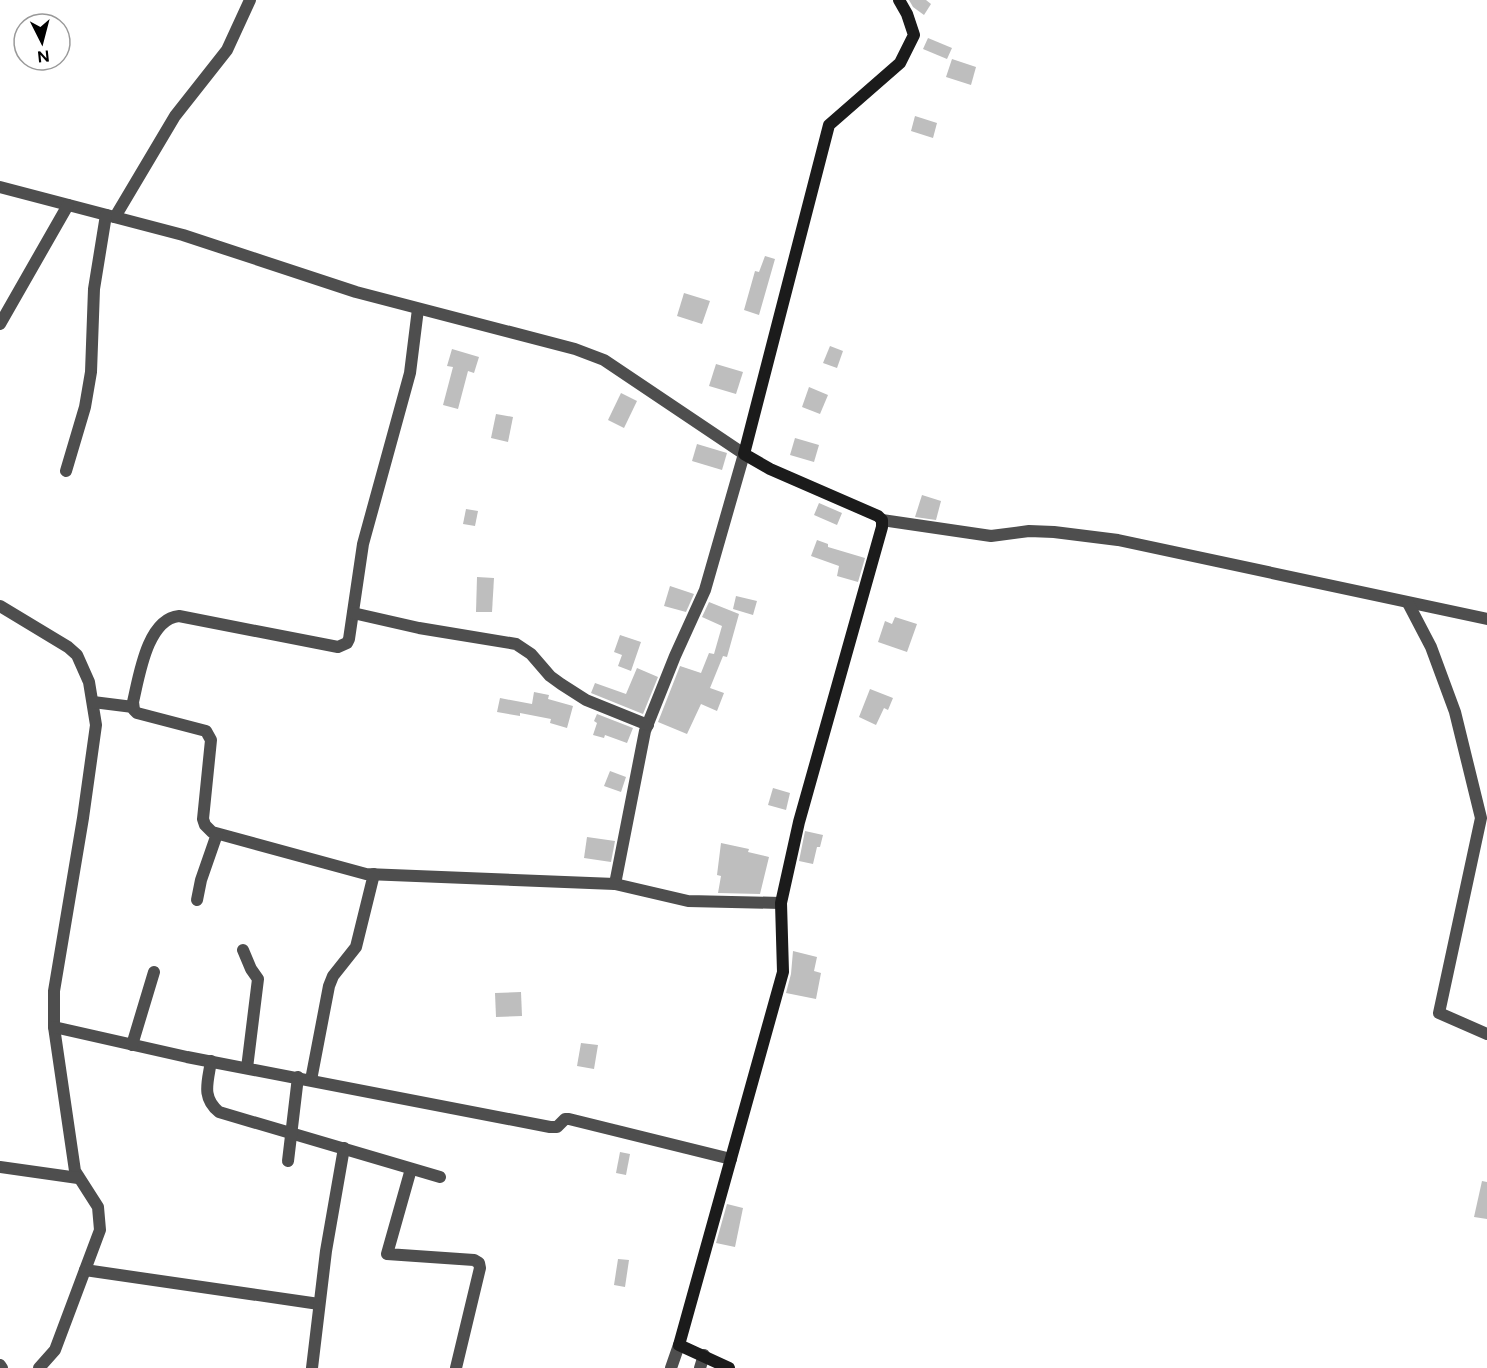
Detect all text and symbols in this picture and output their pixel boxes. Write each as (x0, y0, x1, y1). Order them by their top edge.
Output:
north arrow (12, 12, 72, 72)
text: N (36, 46, 51, 67)

